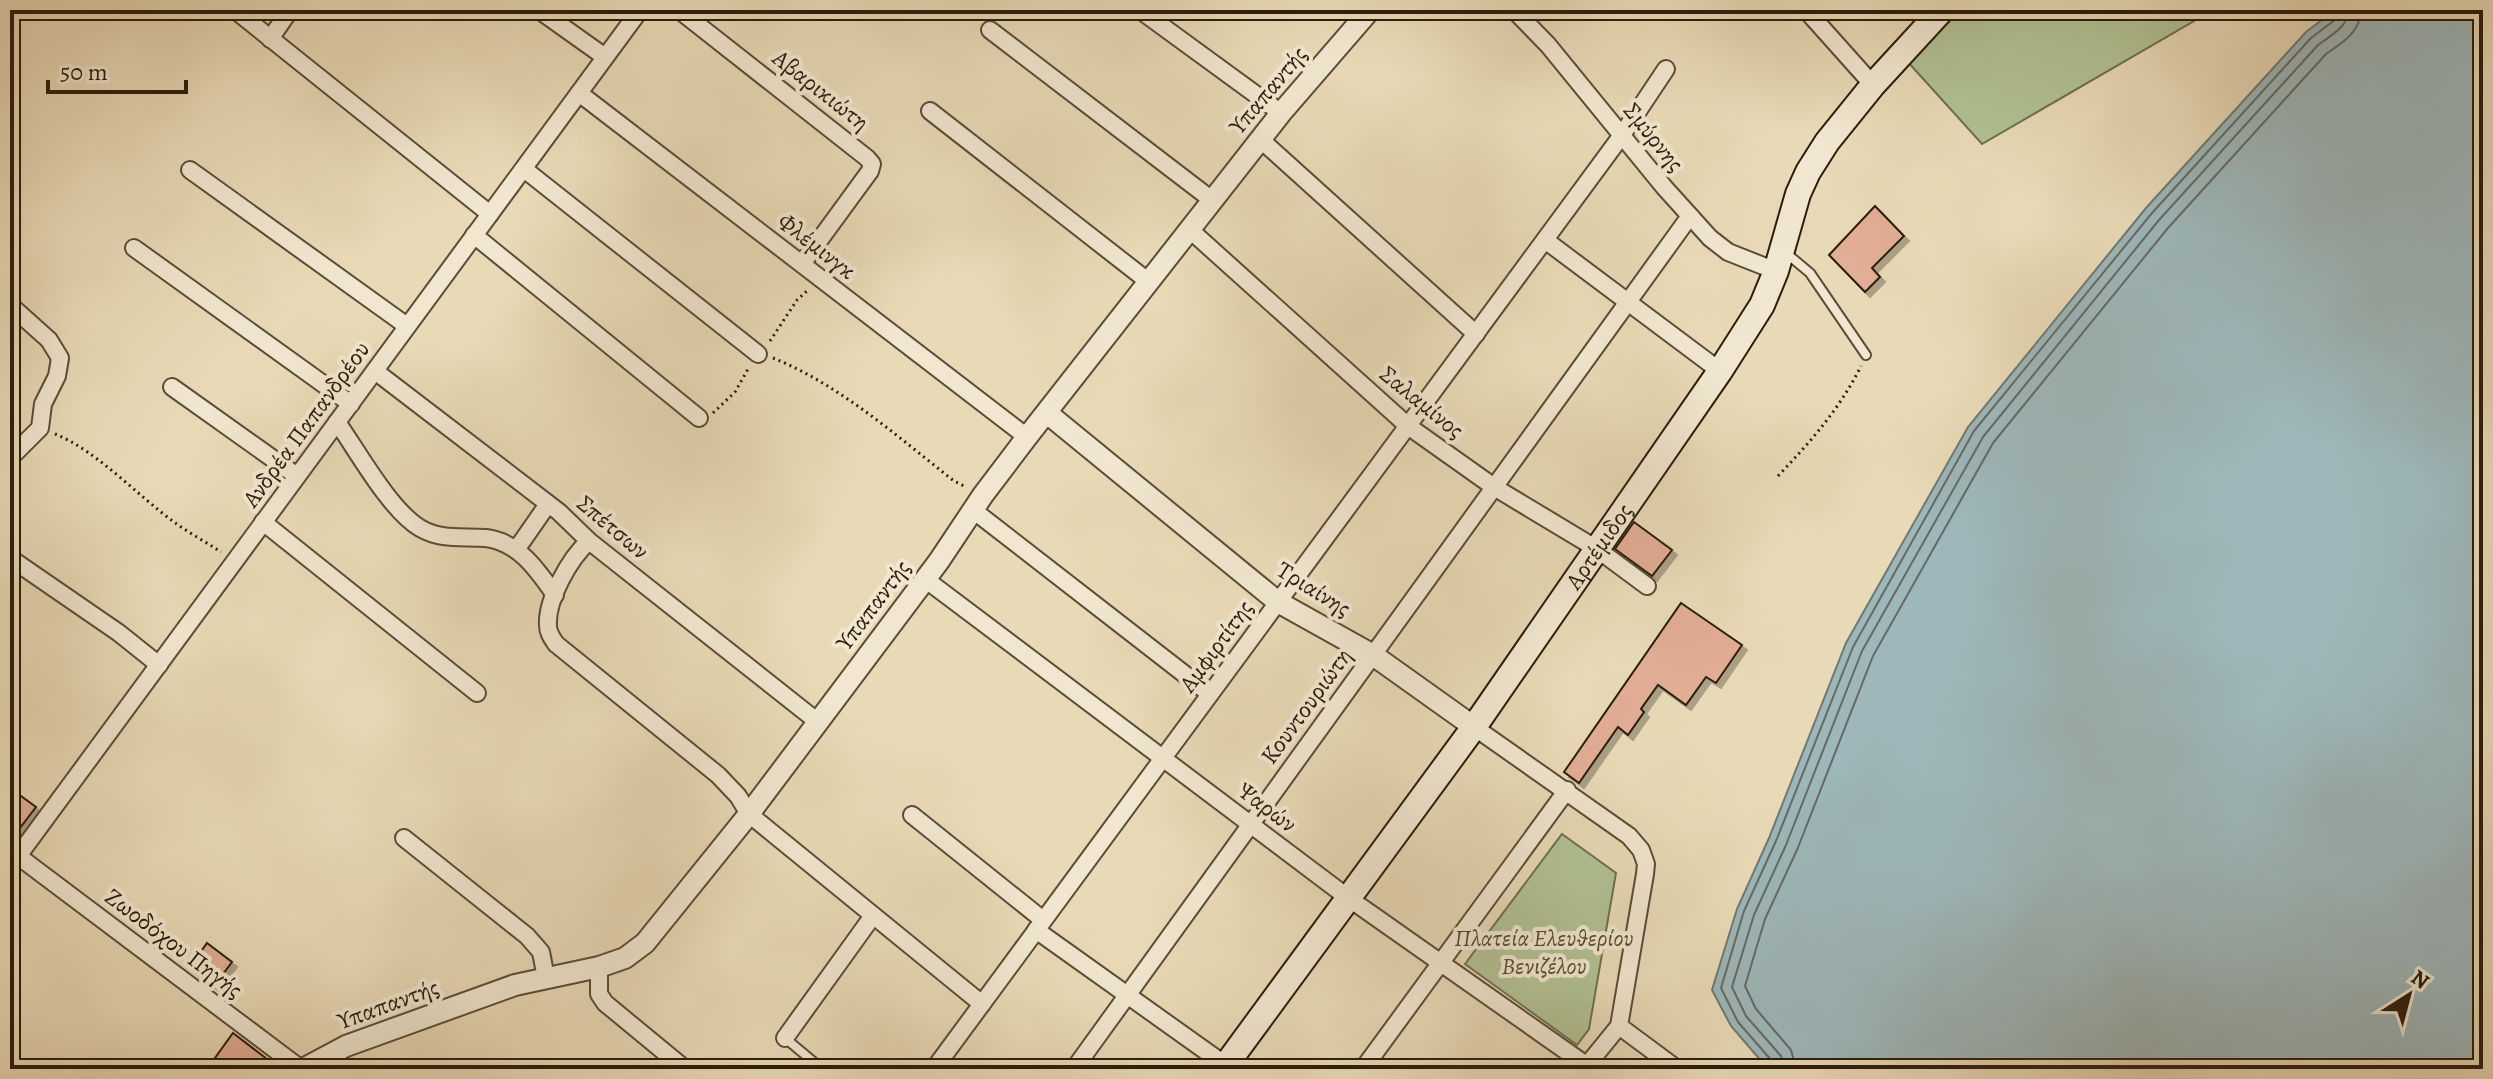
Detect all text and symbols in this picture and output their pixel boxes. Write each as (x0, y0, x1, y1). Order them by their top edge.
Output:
street label: Υπαπαντής (1221, 39, 1314, 142)
street label: Αβαρικιώτη (765, 42, 876, 138)
scale bar (48, 44, 186, 94)
text: 50 m (60, 56, 108, 88)
street label: Σμύρνης (1616, 96, 1692, 178)
street label: Φλέμινγκ (771, 205, 863, 287)
street label: Ανδρέα Παπανδρέου (234, 335, 377, 514)
street label: Σαλαμίνος (1373, 358, 1471, 446)
street label: Σπέτσων (570, 487, 656, 567)
street label: Αρτέμιδος (1557, 497, 1640, 597)
street label: Υπαπαντής (828, 553, 918, 658)
street label: Τριαίνης (1271, 554, 1357, 624)
street label: Αμφιρτίτης (1171, 593, 1260, 699)
street label: Κουντουριώτη (1253, 641, 1359, 771)
street label: Ψαρών (1231, 774, 1303, 840)
street label: Ζωοδόχου Πηγής (99, 881, 249, 1005)
park label: Πλατεία Ελευθερίου Βενιζέλου (1454, 922, 1634, 982)
north arrow (2369, 955, 2449, 1035)
text: N (2405, 963, 2435, 996)
street label: Υπαπαντής (332, 971, 443, 1037)

